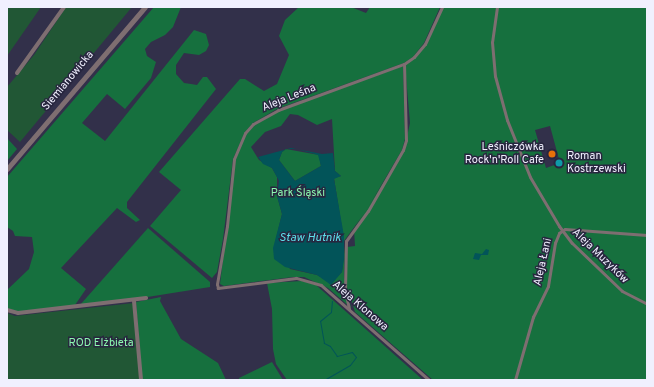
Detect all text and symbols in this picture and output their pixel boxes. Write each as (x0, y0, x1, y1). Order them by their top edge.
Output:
street label: Siemianowicka (39, 49, 97, 113)
street label: Aleja Leśna (260, 81, 318, 115)
place label: Leśniczówka Rock'n'Roll Cafe (465, 141, 544, 167)
marker: Leśniczówka Rock'n'Roll Cafe (547, 149, 557, 159)
place label: Roman Kostrzewski (567, 150, 626, 176)
marker: Roman Kostrzewski (554, 158, 564, 168)
park label: Park Śląski (271, 186, 325, 200)
street label: Aleja Muzyków (569, 226, 631, 286)
water label: Staw Hutnik (279, 232, 341, 246)
street label: Aleja Łani (531, 237, 555, 287)
street label: Aleja Klonowa (329, 278, 391, 334)
park label: ROD Elżbieta (68, 336, 134, 350)

